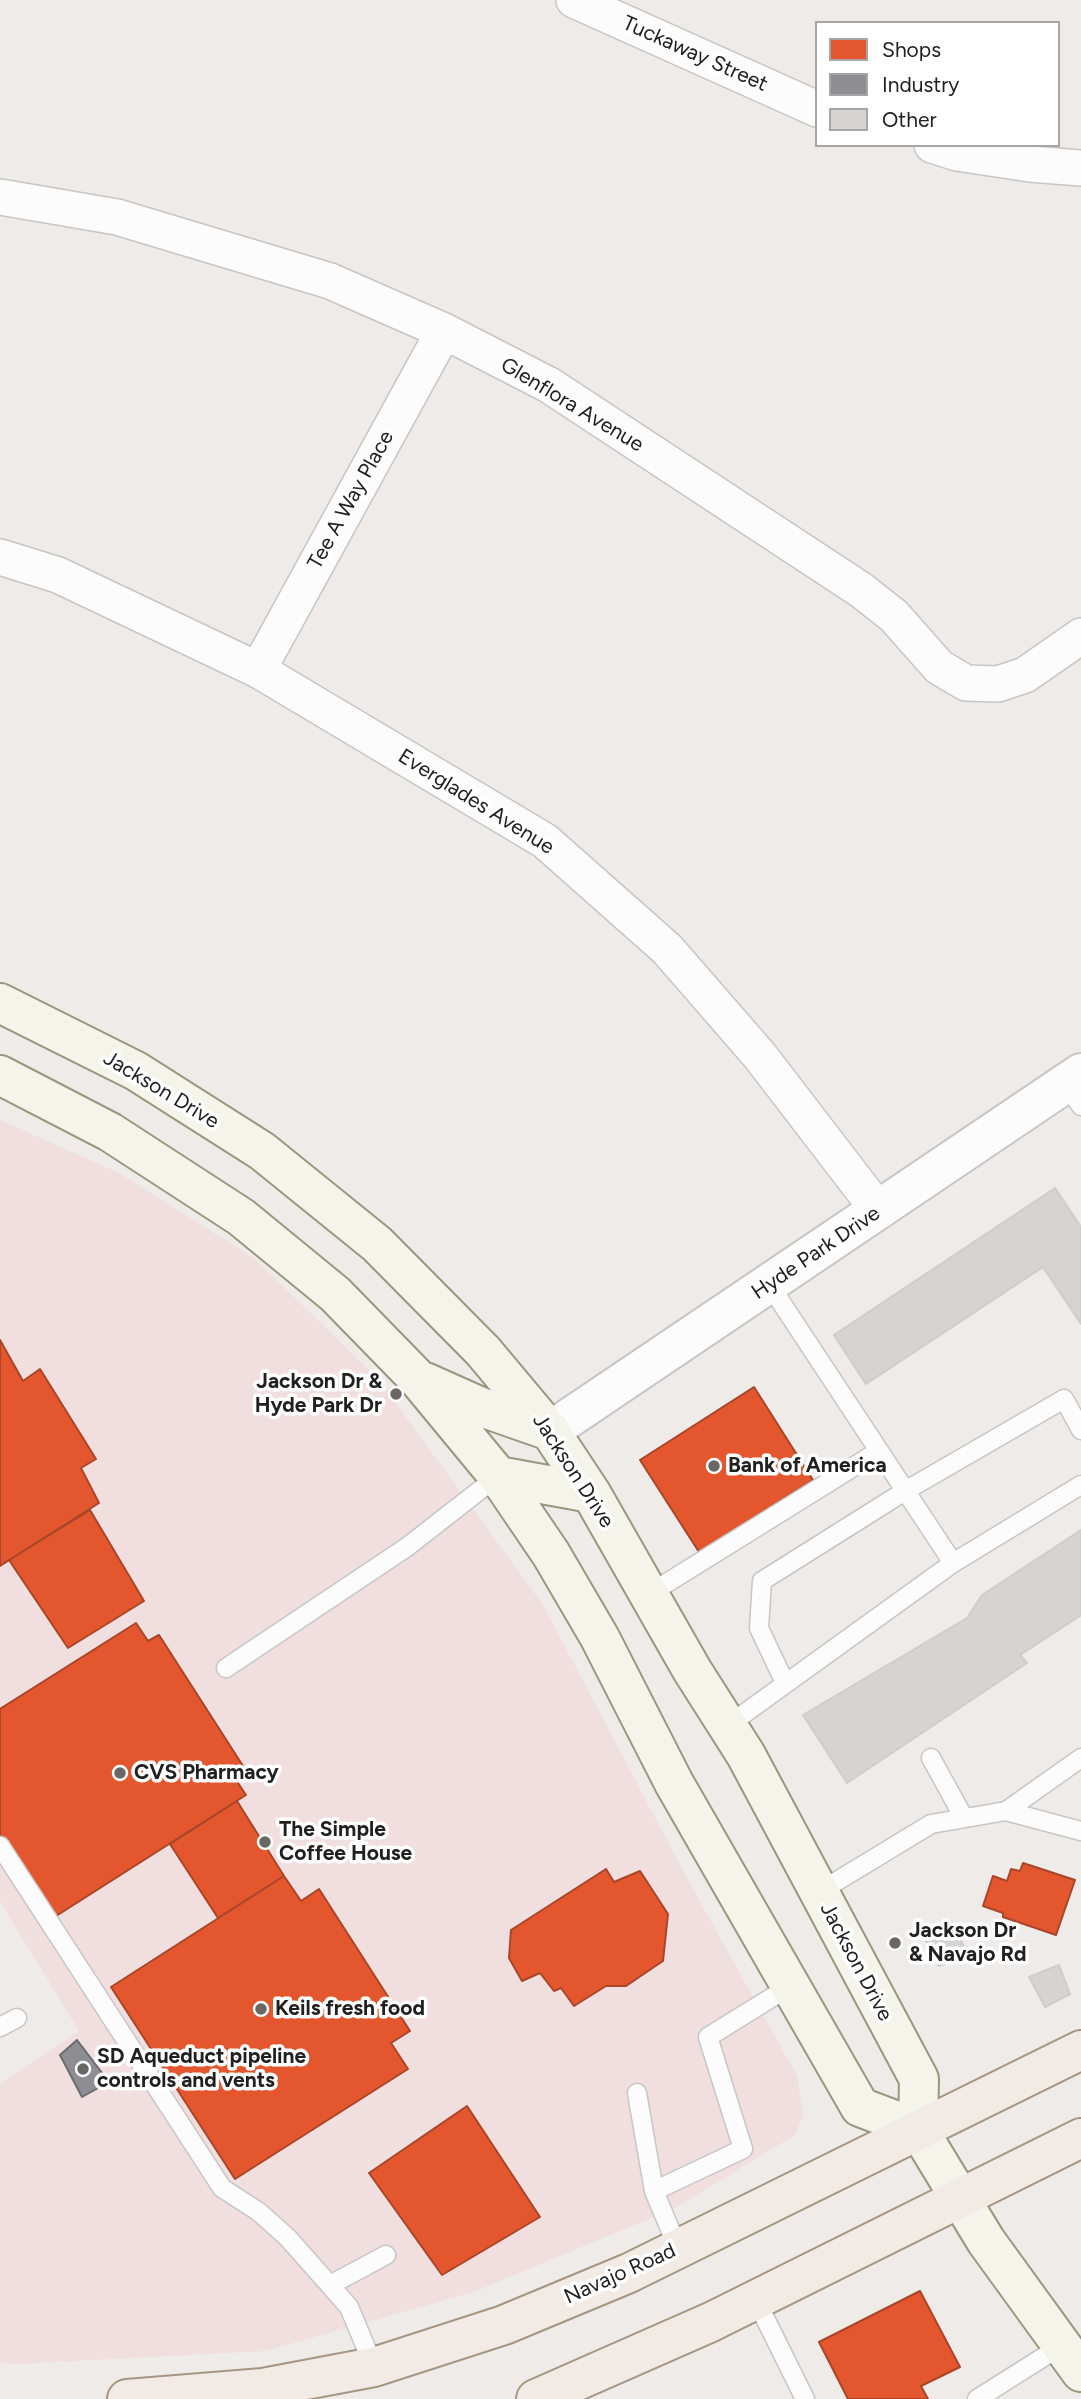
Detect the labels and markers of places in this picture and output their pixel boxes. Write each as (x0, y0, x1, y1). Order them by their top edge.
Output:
place label: Jackson Dr & Hyde Park Dr (255, 1369, 382, 1419)
marker: Jackson Dr & Hyde Park Dr (388, 1386, 404, 1402)
place label: Bank of America (728, 1453, 887, 1479)
marker: Bank of America (706, 1458, 722, 1474)
place label: CVS Pharmacy (134, 1760, 279, 1786)
marker: CVS Pharmacy (112, 1765, 128, 1781)
place label: The Simple Coffee House (279, 1817, 412, 1867)
marker: The Simple Coffee House (257, 1834, 273, 1850)
place label: Jackson Dr & Navajo Rd (909, 1918, 1027, 1968)
marker: Jackson Dr & Navajo Rd (887, 1935, 903, 1951)
place label: Keils fresh food (275, 1996, 425, 2022)
marker: Keils fresh food (253, 2001, 269, 2017)
place label: SD Aqueduct pipeline controls and vents (97, 2044, 306, 2094)
marker: SD Aqueduct pipeline controls and vents (75, 2061, 91, 2077)

